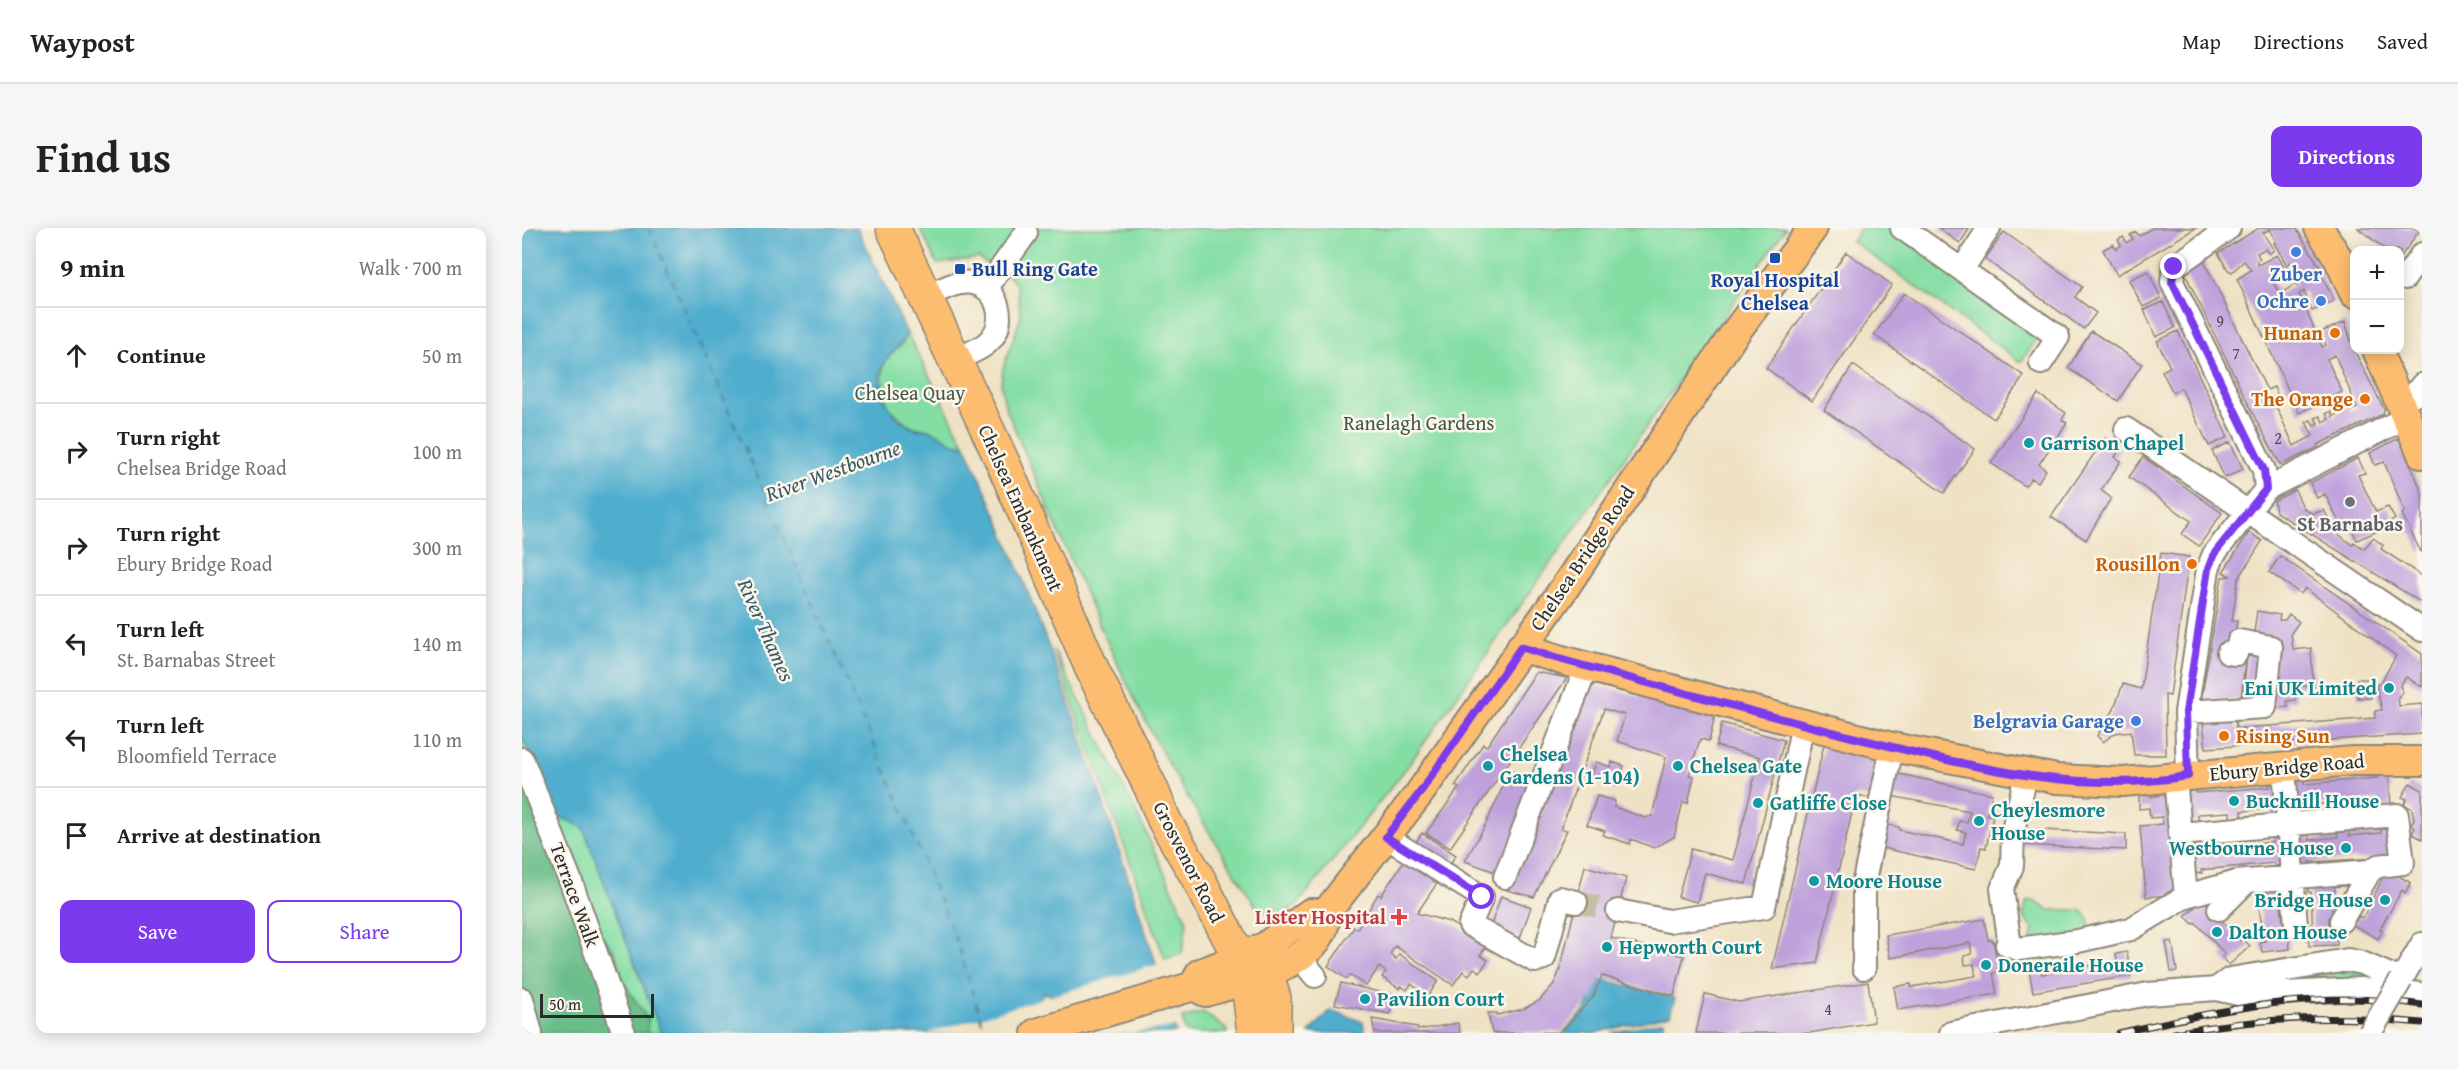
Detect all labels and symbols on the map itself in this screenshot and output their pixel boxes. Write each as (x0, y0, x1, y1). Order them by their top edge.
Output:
marker: Zuber (2289, 245, 2303, 259)
marker: Royal Hospital Chelsea (1768, 251, 1782, 265)
route end (2160, 253, 2186, 279)
place label: Bull Ring Gate (972, 254, 1098, 283)
place label: Zuber (2270, 259, 2322, 288)
marker: Bull Ring Gate (953, 262, 967, 276)
place label: Royal Hospital Chelsea (1711, 265, 1839, 317)
place label: Ochre (2257, 286, 2309, 315)
marker: Ochre (2314, 294, 2328, 308)
house number: 9 (2216, 309, 2224, 333)
place label: Hunan (2264, 318, 2323, 347)
marker: Hunan (2328, 326, 2342, 340)
house number: 7 (2232, 341, 2240, 365)
park label: Chelsea Quay (855, 378, 965, 407)
place label: The Orange (2251, 384, 2353, 413)
marker: The Orange (2358, 392, 2372, 406)
park label: Ranelagh Gardens (1344, 408, 1494, 437)
street label: Chelsea Embankment (972, 420, 1071, 596)
house number: 2 (2274, 426, 2282, 450)
place label: Garrison Chapel (2041, 428, 2184, 457)
water label: River Westbourne (760, 432, 905, 510)
marker: Garrison Chapel (2022, 436, 2036, 450)
street label: Chelsea Bridge Road (1522, 479, 1641, 636)
marker: St Barnabas (2343, 495, 2357, 509)
place label: St Barnabas (2297, 509, 2403, 538)
place label: Rousillon (2096, 549, 2180, 578)
marker: Rousillon (2185, 557, 2199, 571)
water label: River Thames (730, 573, 803, 686)
place label: Eni UK Limited (2245, 673, 2378, 702)
marker: Eni UK Limited (2382, 681, 2396, 695)
place label: Belgravia Garage (1973, 706, 2124, 735)
marker: Belgravia Garage (2129, 714, 2143, 728)
place label: Rising Sun (2236, 721, 2330, 750)
marker: Rising Sun (2217, 729, 2231, 743)
place label: Chelsea Gardens (1-104) (1500, 739, 1640, 791)
street label: Ebury Bridge Road (2208, 745, 2366, 788)
place label: Chelsea Gate (1690, 751, 1802, 780)
marker: Chelsea Gardens (1-104) (1481, 759, 1495, 773)
marker: Chelsea Gate (1671, 759, 1685, 773)
place label: Bucknill House (2246, 786, 2380, 815)
place label: Gatliffe Close (1770, 788, 1887, 817)
marker: Bucknill House (2227, 794, 2241, 808)
place label: Cheylesmore House (1991, 795, 2105, 847)
street label: Grosvenor Road (1146, 796, 1233, 928)
marker: Gatliffe Close (1751, 796, 1765, 810)
marker: Cheylesmore House (1972, 814, 1986, 828)
place label: Westbourne House (2169, 833, 2334, 862)
street label: Terrace Walk (543, 838, 608, 952)
marker: Westbourne House (2339, 841, 2353, 855)
place label: Moore House (1826, 866, 1942, 895)
marker: Moore House (1807, 874, 1821, 888)
route start (1468, 883, 1494, 909)
place label: Bridge House (2255, 885, 2373, 914)
marker: Bridge House (2378, 893, 2392, 907)
place label: Lister Hospital (1255, 902, 1386, 931)
marker: Lister Hospital (1390, 908, 1408, 926)
place label: Dalton House (2229, 917, 2347, 946)
marker: Dalton House (2210, 925, 2224, 939)
place label: Hepworth Court (1619, 932, 1762, 961)
marker: Hepworth Court (1600, 940, 1614, 954)
place label: Doneraile House (1998, 950, 2144, 979)
marker: Doneraile House (1979, 958, 1993, 972)
place label: Pavilion Court (1377, 984, 1505, 1013)
scale bar (540, 991, 654, 1018)
marker: Pavilion Court (1358, 992, 1372, 1006)
house number: 4 (1824, 997, 1832, 1021)

